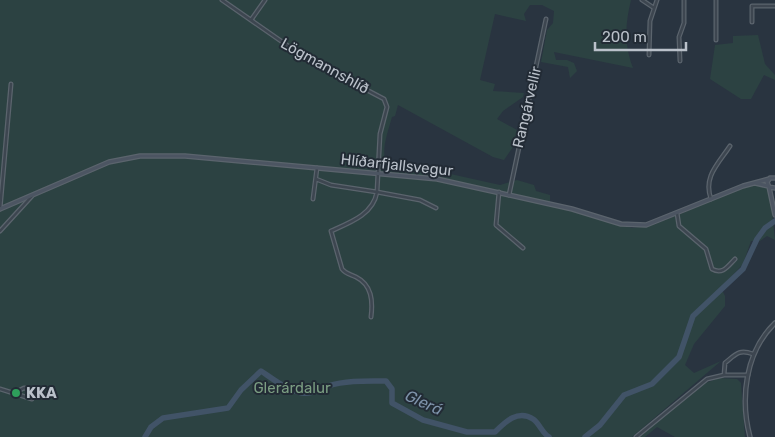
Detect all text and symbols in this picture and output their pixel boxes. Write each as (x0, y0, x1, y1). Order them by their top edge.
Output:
scale bar (595, 20, 686, 52)
text: 200 m (602, 28, 647, 46)
street label: Lögmannshlíð (278, 34, 372, 98)
street label: Rangárvellir (509, 64, 545, 150)
street label: Hlíðarfjallsvegur (340, 150, 454, 180)
park label: Glerárdalur (253, 379, 331, 397)
place label: KKA (26, 384, 57, 402)
water label: Glerá (402, 386, 446, 419)
marker: KKA (10, 387, 22, 399)

